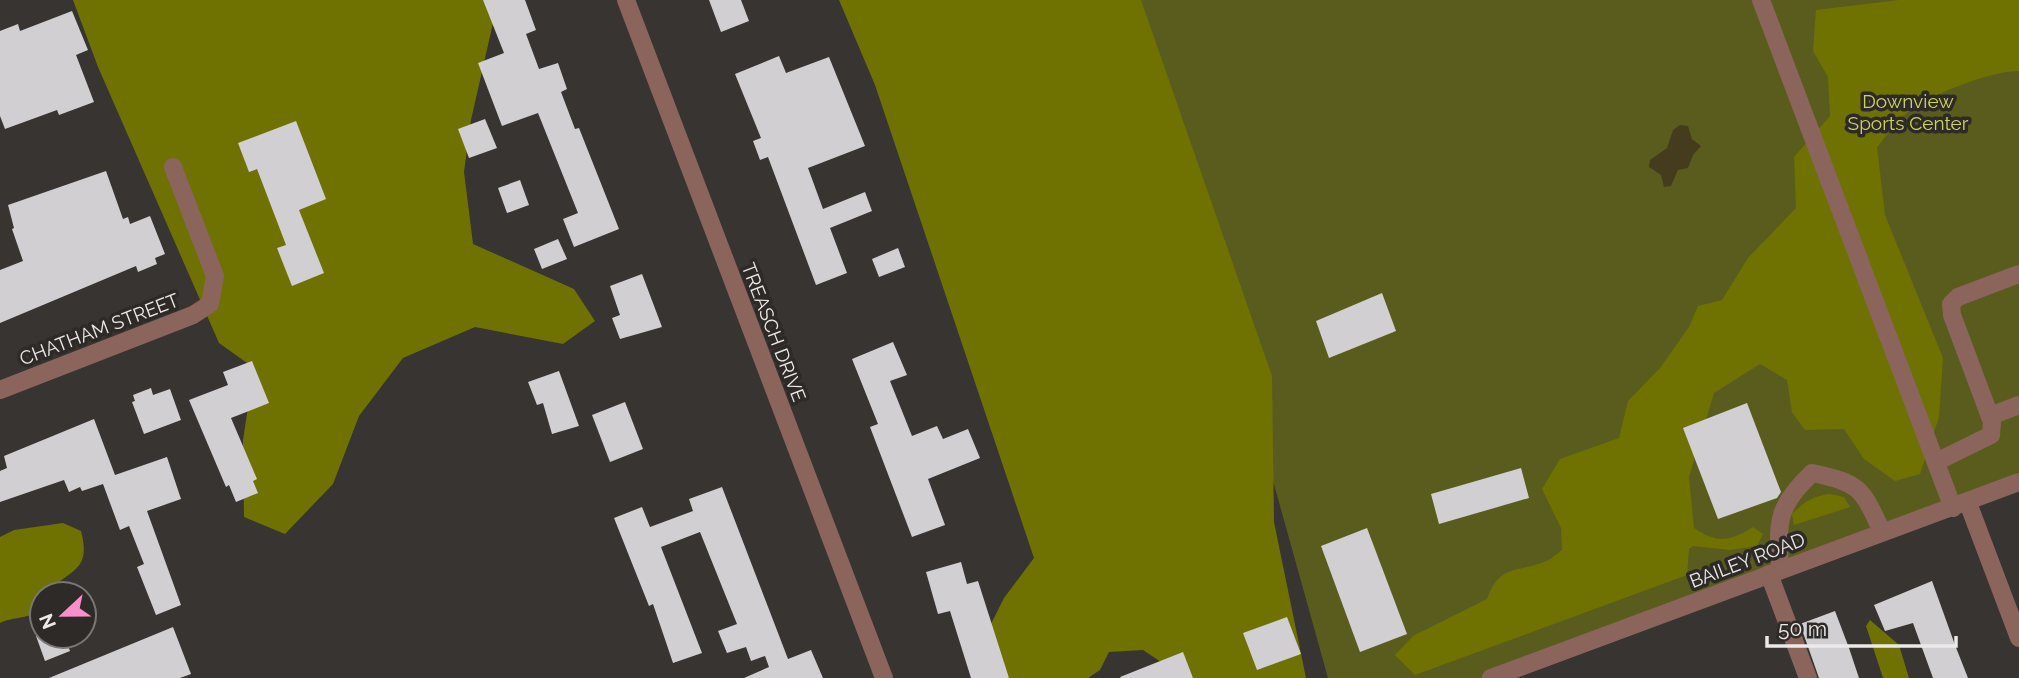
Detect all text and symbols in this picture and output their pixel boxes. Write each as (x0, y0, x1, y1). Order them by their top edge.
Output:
park label: Downview Sports Center (1848, 90, 1969, 134)
street label: TREASCH DRIVE (737, 260, 811, 404)
street label: CHATHAM STREET (16, 288, 182, 370)
street label: BAILEY ROAD (1686, 528, 1808, 592)
north arrow (28, 580, 98, 650)
scale bar (1767, 604, 1956, 648)
text: N (34, 611, 60, 632)
text: 50 m (1778, 616, 1827, 641)

